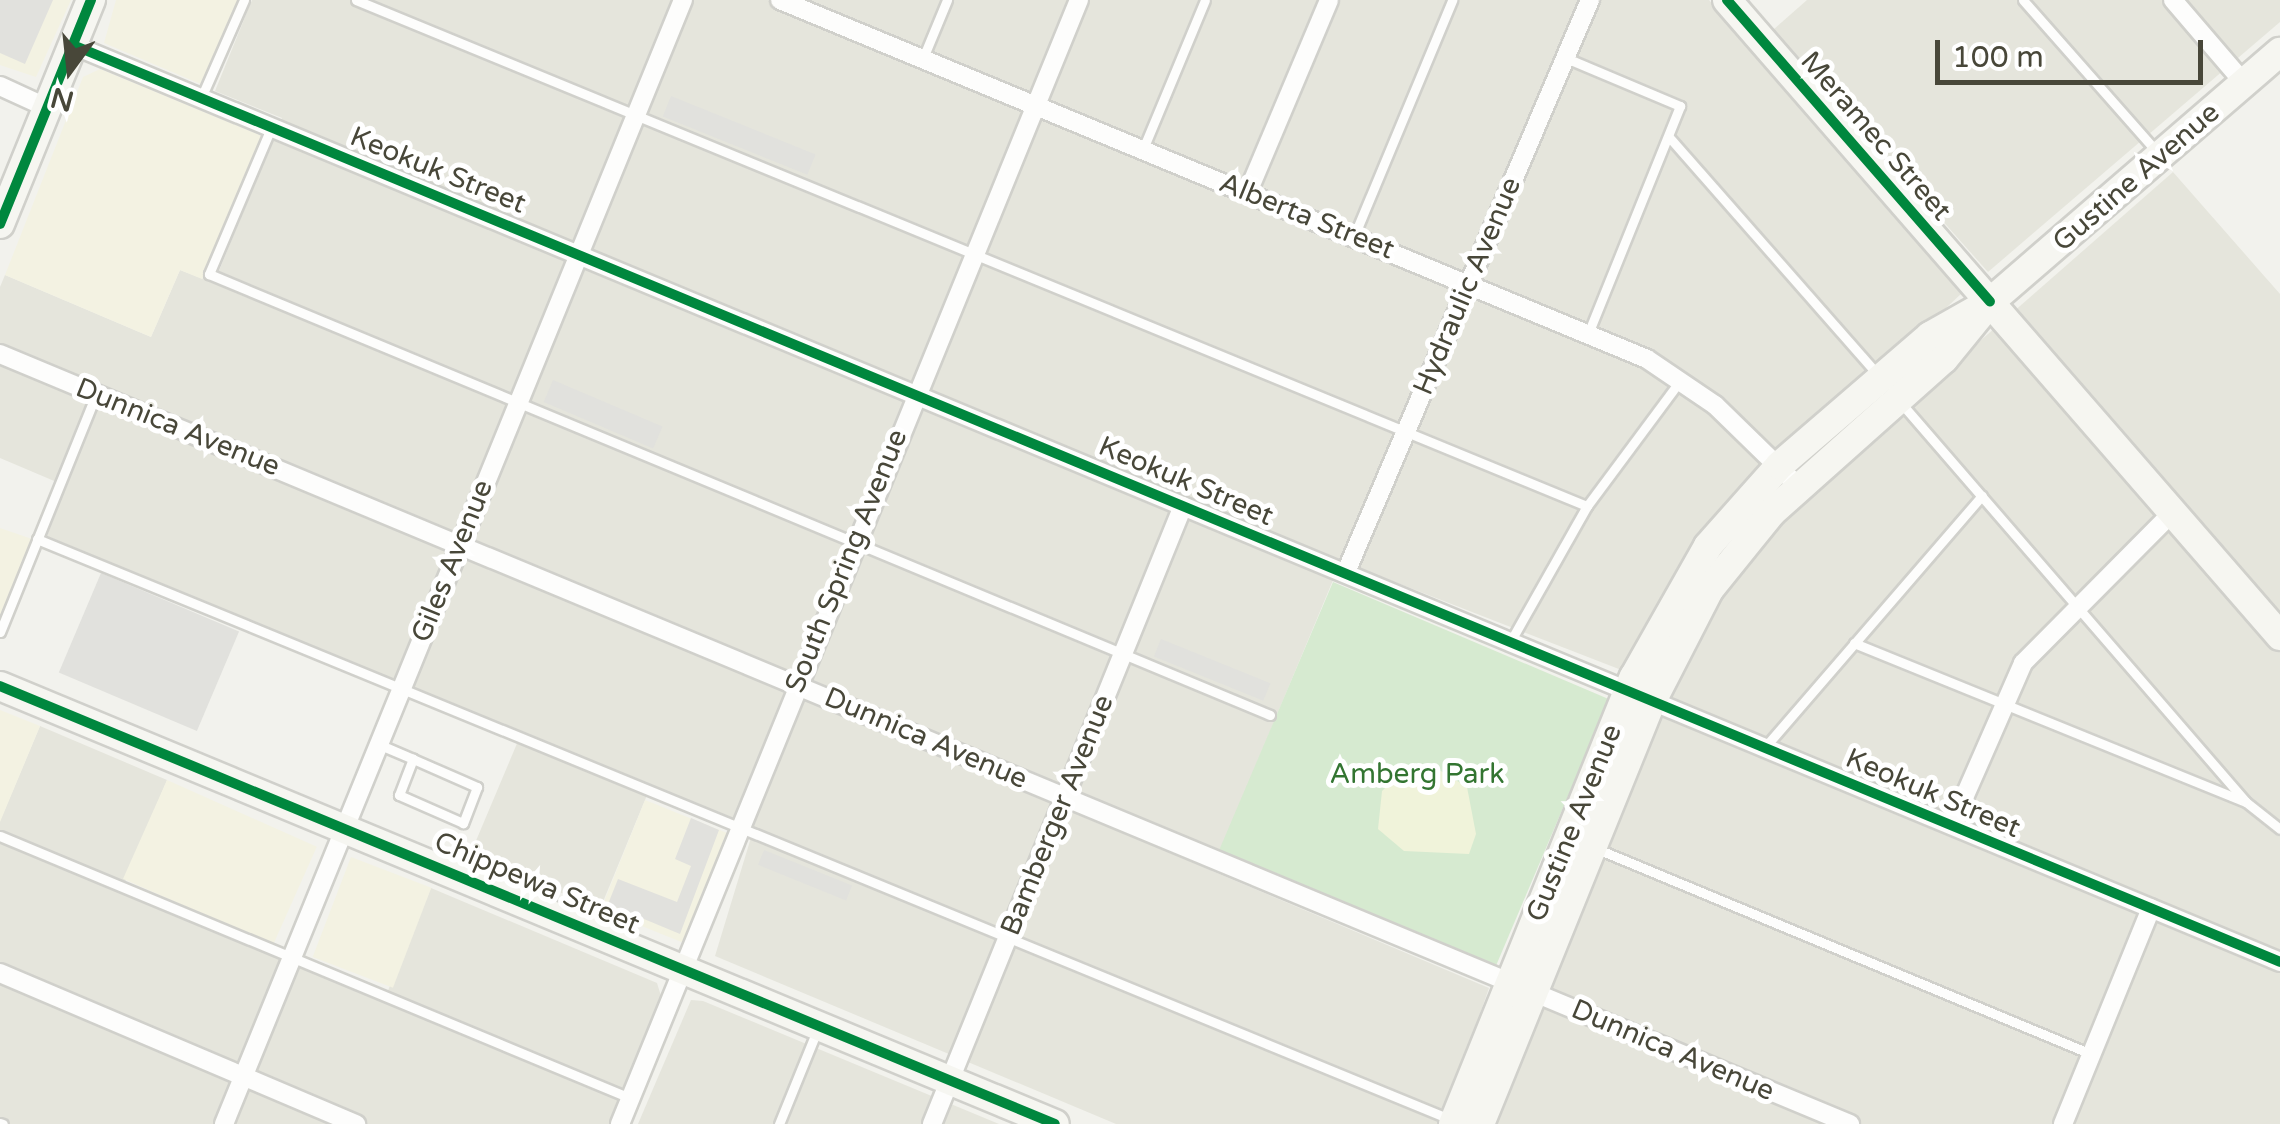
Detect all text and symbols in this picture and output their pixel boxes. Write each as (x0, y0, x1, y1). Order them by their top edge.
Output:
north arrow (20, 20, 120, 120)
scale bar (1940, 20, 2208, 82)
text: 100 m (1952, 39, 2044, 76)
street label: Meramec Street (1794, 45, 1958, 227)
text: N (47, 80, 78, 118)
street label: Gustine Avenue (2046, 96, 2226, 258)
street label: Keokuk Street (345, 119, 531, 221)
street label: Alberta Street (1215, 166, 1399, 266)
street label: Hydraulic Avenue (1406, 172, 1528, 400)
street label: Dunnica Avenue (71, 371, 285, 483)
street label: South Spring Avenue (778, 424, 914, 698)
street label: Keokuk Street (1094, 429, 1278, 533)
street label: Giles Avenue (404, 475, 500, 647)
street label: Dunnica Avenue (820, 680, 1032, 796)
street label: Bamberger Avenue (993, 690, 1121, 940)
street label: Gustine Avenue (1519, 720, 1629, 926)
street label: Keokuk Street (1841, 741, 2025, 845)
park label: Amberg Park (1330, 757, 1504, 791)
street label: Chippewa Street (429, 825, 645, 941)
street label: Dunnica Avenue (1567, 992, 1779, 1108)

